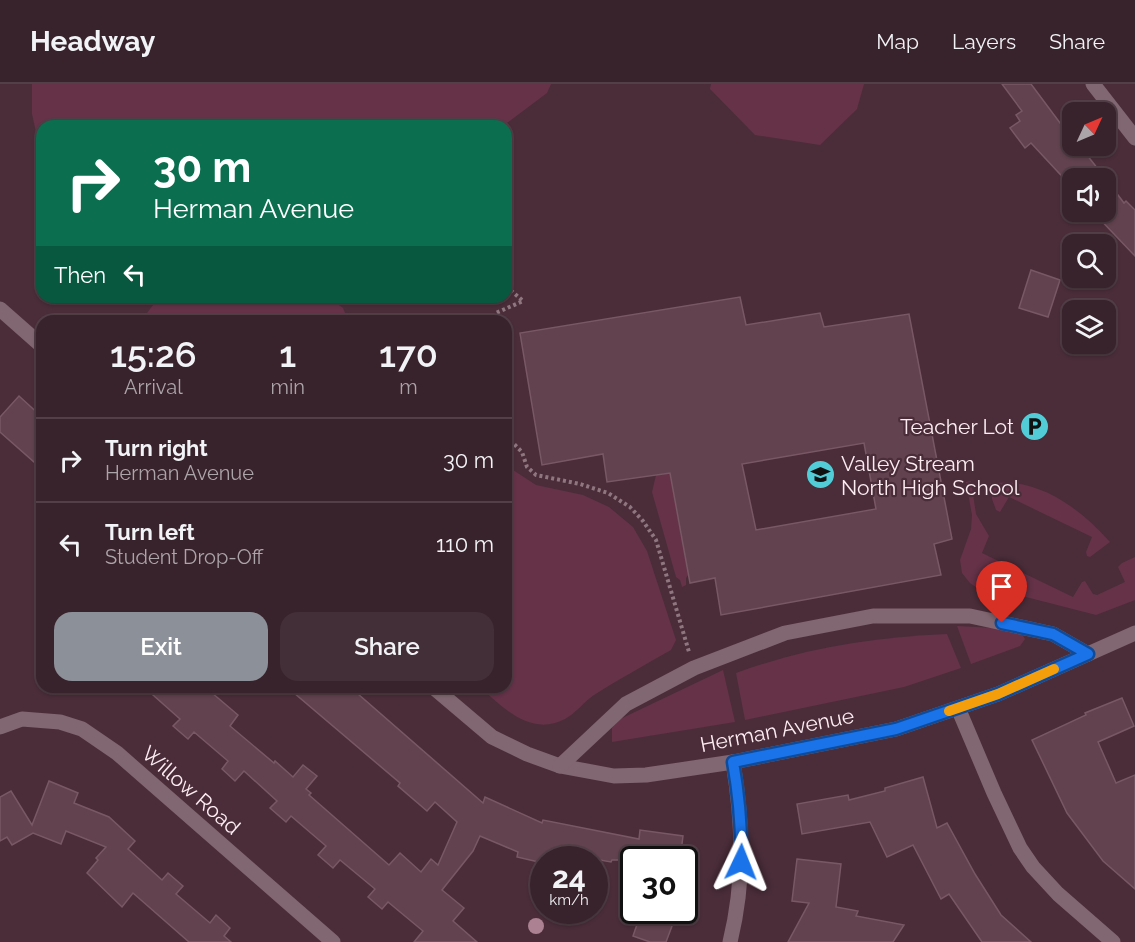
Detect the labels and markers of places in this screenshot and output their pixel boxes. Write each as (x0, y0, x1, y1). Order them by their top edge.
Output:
parking icon: Teacher Lot (1019, 410, 1051, 442)
place label: Teacher Lot (900, 414, 1014, 439)
place label: Valley Stream North High School (841, 451, 1020, 500)
school or university icon: Valley Stream North High School (804, 459, 836, 491)
pin (976, 561, 1027, 623)

